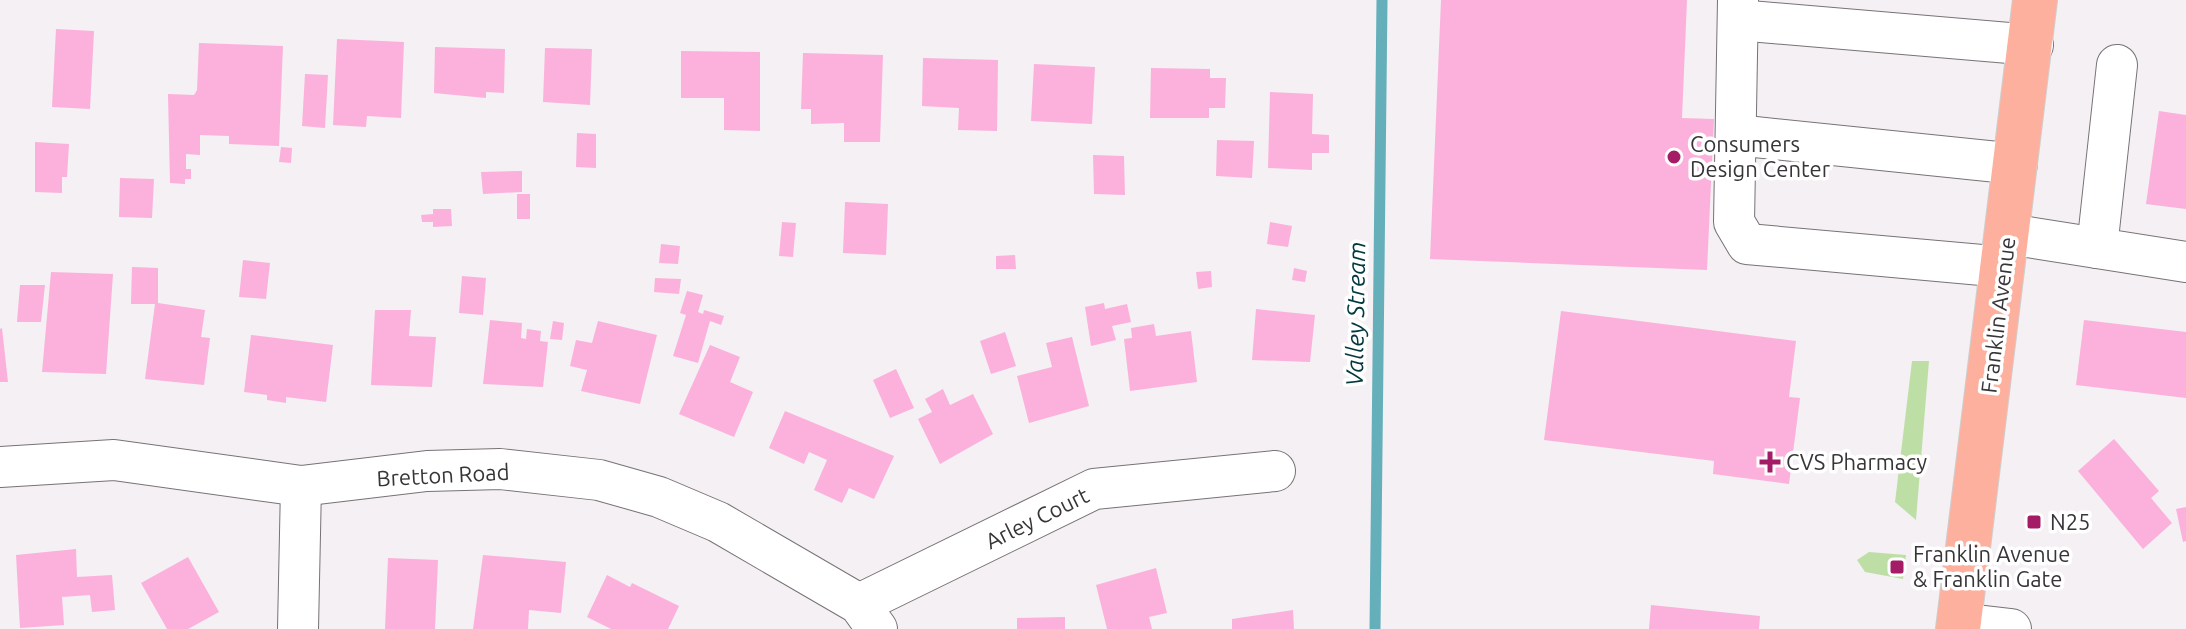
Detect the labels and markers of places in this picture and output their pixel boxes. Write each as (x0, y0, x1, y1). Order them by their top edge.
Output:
place label: Consumers Design Center (1690, 131, 1831, 181)
marker: Consumers Design Center (1665, 148, 1683, 166)
place label: CVS Pharmacy (1786, 449, 1928, 474)
marker: CVS Pharmacy (1761, 453, 1779, 471)
place label: N25 (2050, 509, 2091, 534)
marker: N25 (2025, 513, 2043, 531)
place label: Franklin Avenue & Franklin Gate (1913, 541, 2070, 591)
marker: Franklin Avenue & Franklin Gate (1888, 558, 1906, 576)

